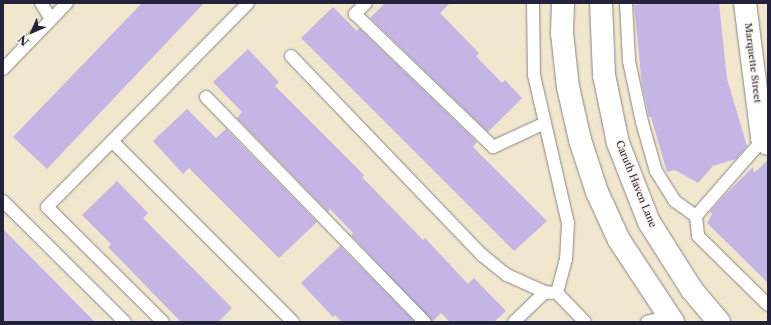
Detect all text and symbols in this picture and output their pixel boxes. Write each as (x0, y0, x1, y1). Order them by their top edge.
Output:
north arrow (12, 12, 52, 52)
street label: Marquette Street (742, 22, 764, 104)
text: N (15, 32, 32, 49)
street label: Caruth Haven Lane (613, 139, 659, 229)

